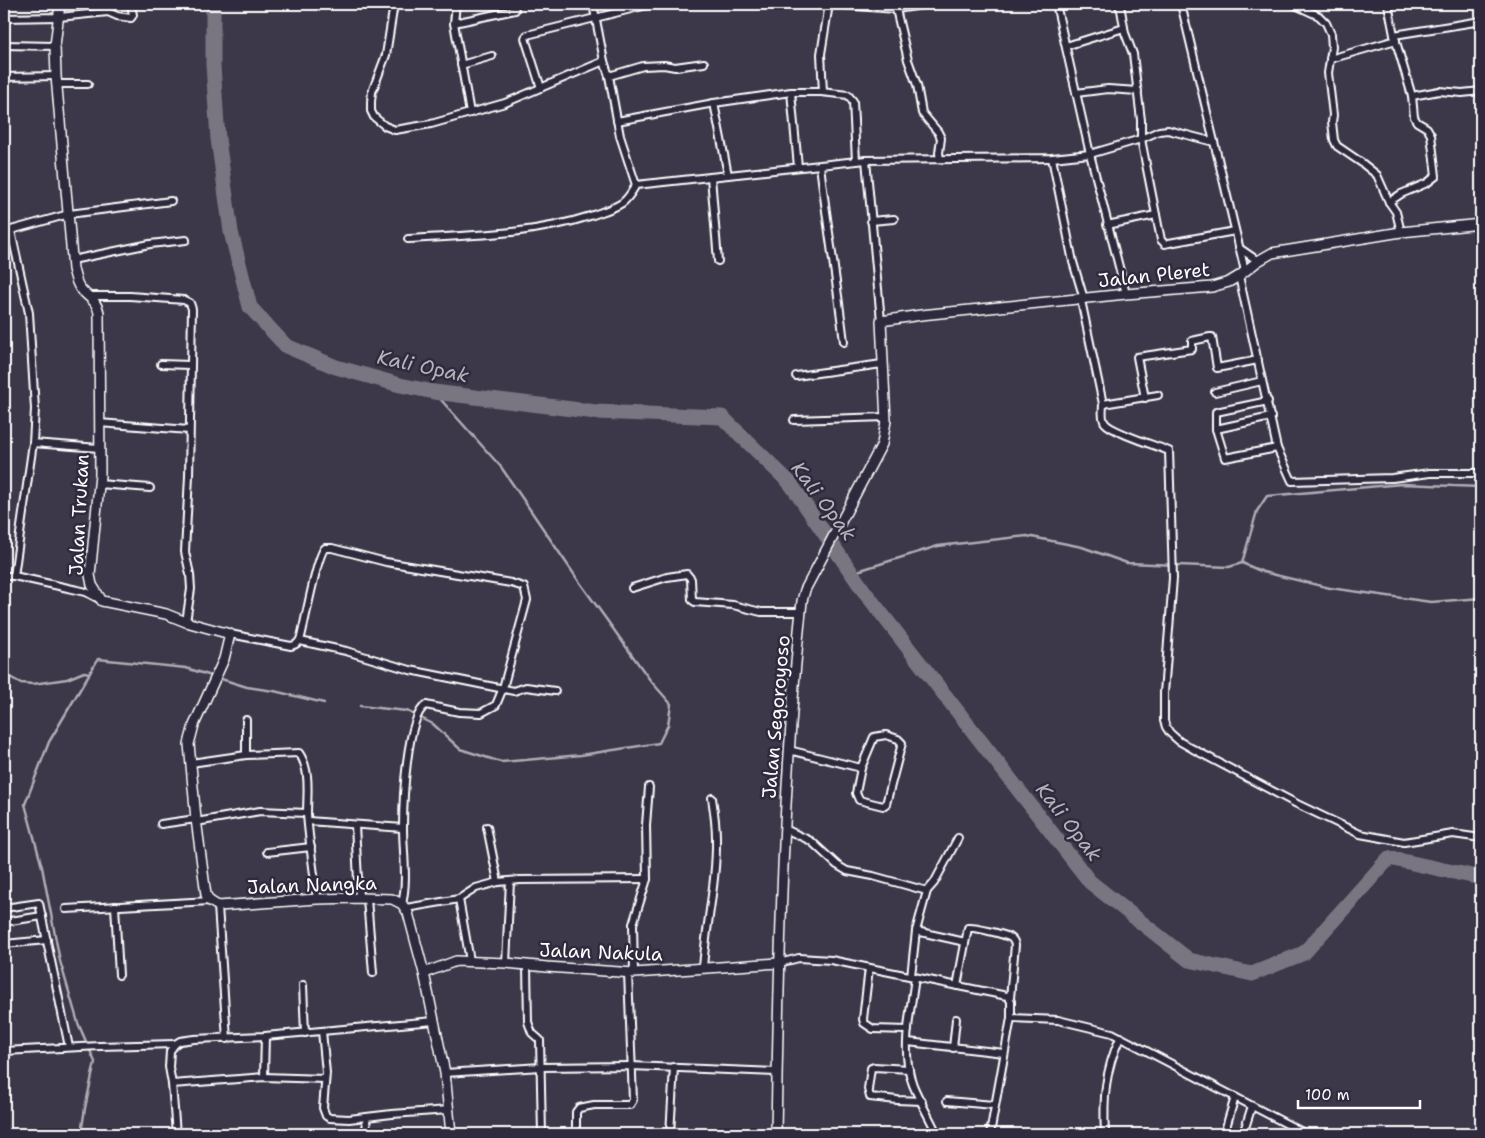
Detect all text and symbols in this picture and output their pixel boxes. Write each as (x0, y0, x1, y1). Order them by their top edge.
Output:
street label: Jalan Pleret (1097, 257, 1211, 293)
water label: Kali Opak (375, 344, 472, 389)
street label: Jalan Trukan (63, 454, 95, 576)
water label: Kali Opak (786, 456, 863, 546)
street label: Jalan Segoroyoso (756, 634, 796, 800)
water label: Kali Opak (1030, 777, 1108, 867)
street label: Jalan Nangka (247, 870, 378, 900)
street label: Jalan Nakula (539, 937, 663, 967)
scale bar (1298, 1078, 1420, 1110)
text: 100 m (1305, 1085, 1350, 1105)

